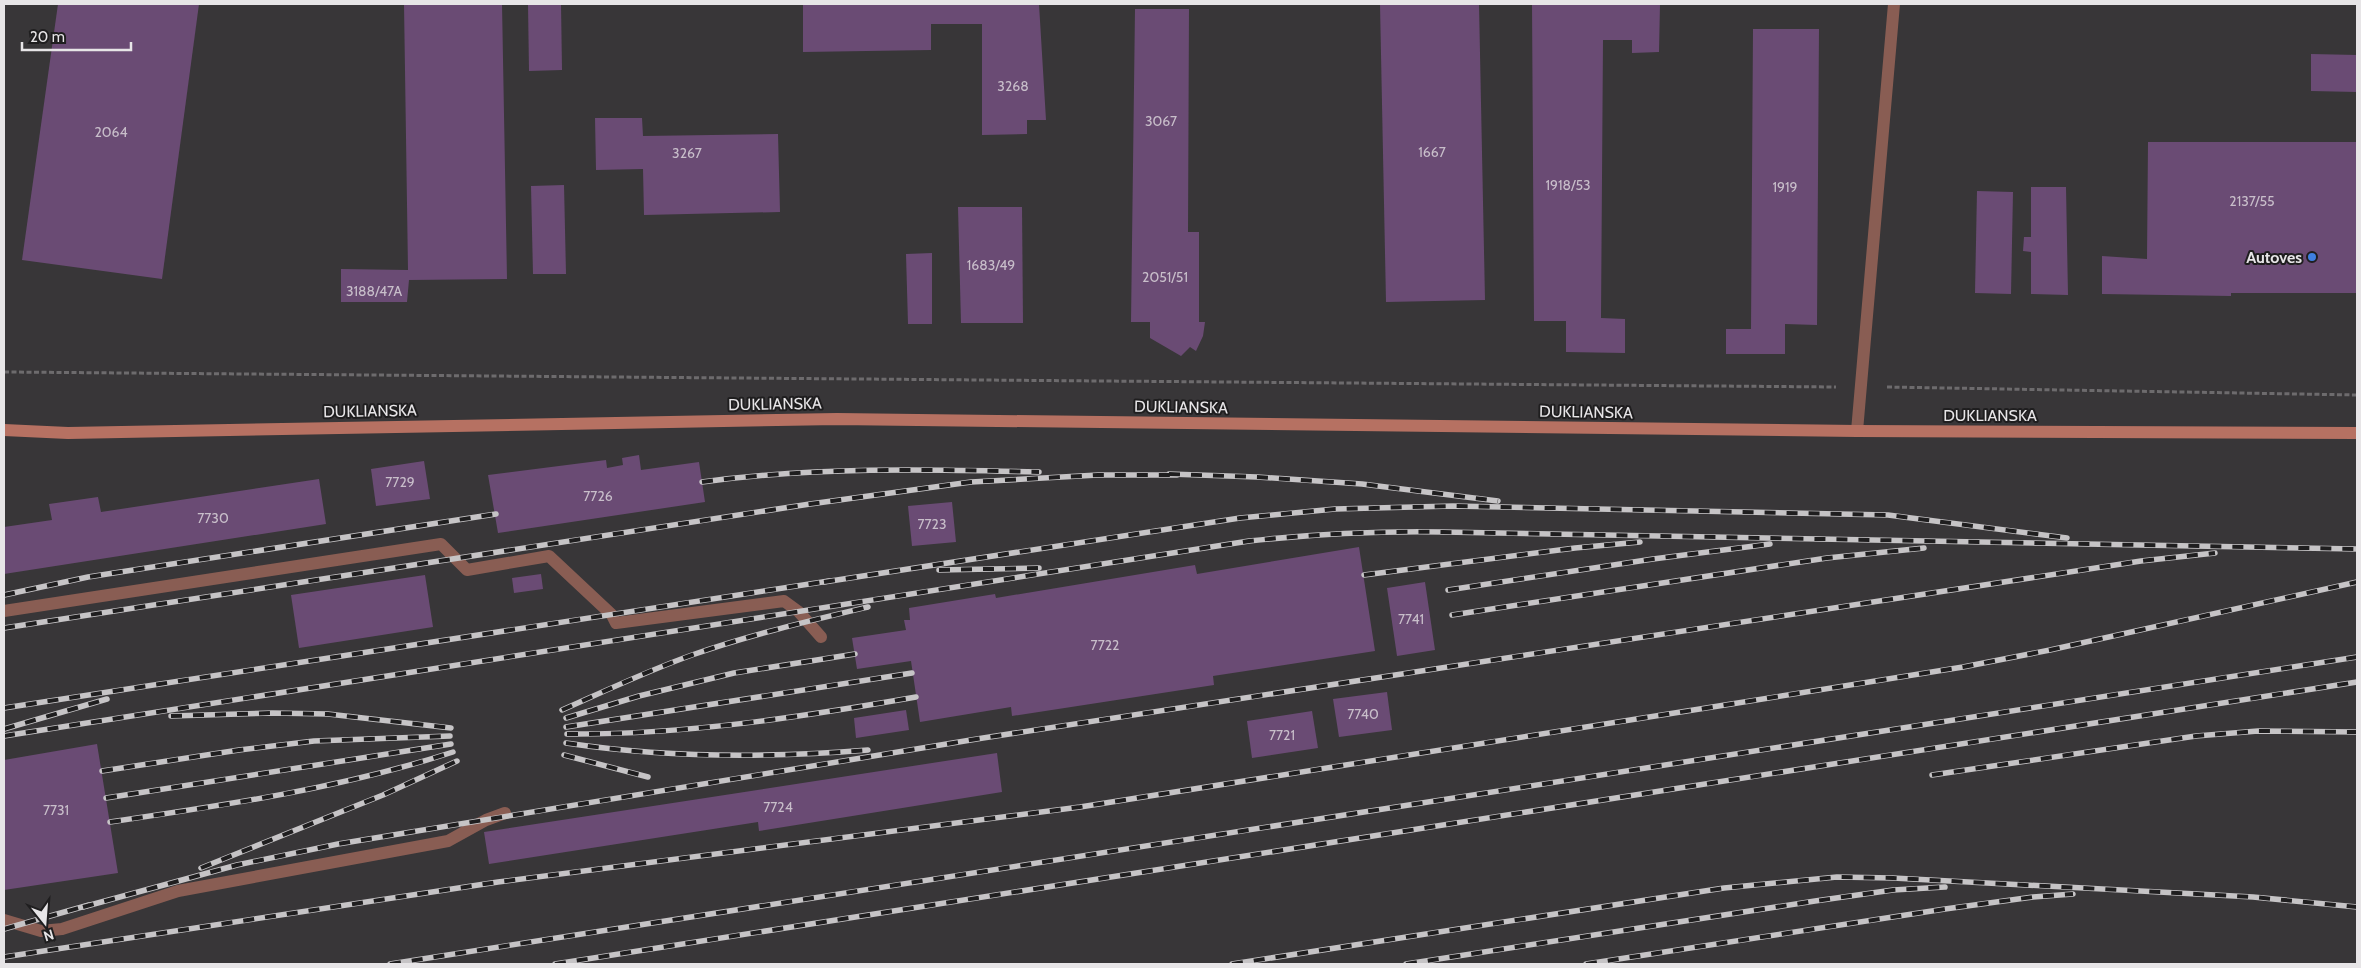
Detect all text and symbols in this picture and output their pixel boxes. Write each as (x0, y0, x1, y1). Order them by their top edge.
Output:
scale bar (22, 20, 131, 52)
text: 20 m (30, 28, 65, 46)
house number: 3268 (997, 77, 1029, 95)
house number: 3067 (1145, 112, 1177, 130)
house number: 2064 (94, 123, 128, 141)
house number: 1667 (1418, 143, 1446, 161)
house number: 3267 (672, 144, 702, 162)
house number: 1918/53 (1545, 176, 1591, 194)
house number: 1919 (1772, 178, 1798, 196)
house number: 2137/55 (2229, 192, 2275, 210)
place label: Autoves (2246, 248, 2302, 267)
marker: Autoves (2306, 251, 2318, 263)
house number: 1683/49 (967, 256, 1015, 274)
house number: 2051/51 (1142, 268, 1188, 286)
house number: 3188/47A (346, 282, 402, 300)
street label: DUKLIANSKA (728, 394, 822, 414)
street label: DUKLIANSKA (1134, 397, 1228, 417)
street label: DUKLIANSKA (323, 401, 417, 421)
street label: DUKLIANSKA (1539, 402, 1633, 422)
street label: DUKLIANSKA (1943, 406, 2037, 425)
house number: 7729 (385, 473, 415, 491)
house number: 7726 (583, 487, 613, 505)
house number: 7730 (197, 509, 229, 527)
house number: 7723 (918, 515, 947, 533)
house number: 7741 (1398, 610, 1424, 628)
house number: 7722 (1091, 636, 1119, 654)
house number: 7740 (1347, 705, 1379, 723)
house number: 7721 (1269, 726, 1295, 744)
house number: 7724 (763, 798, 793, 816)
house number: 7731 (43, 801, 69, 819)
north arrow (20, 898, 70, 948)
text: N (41, 925, 56, 945)

